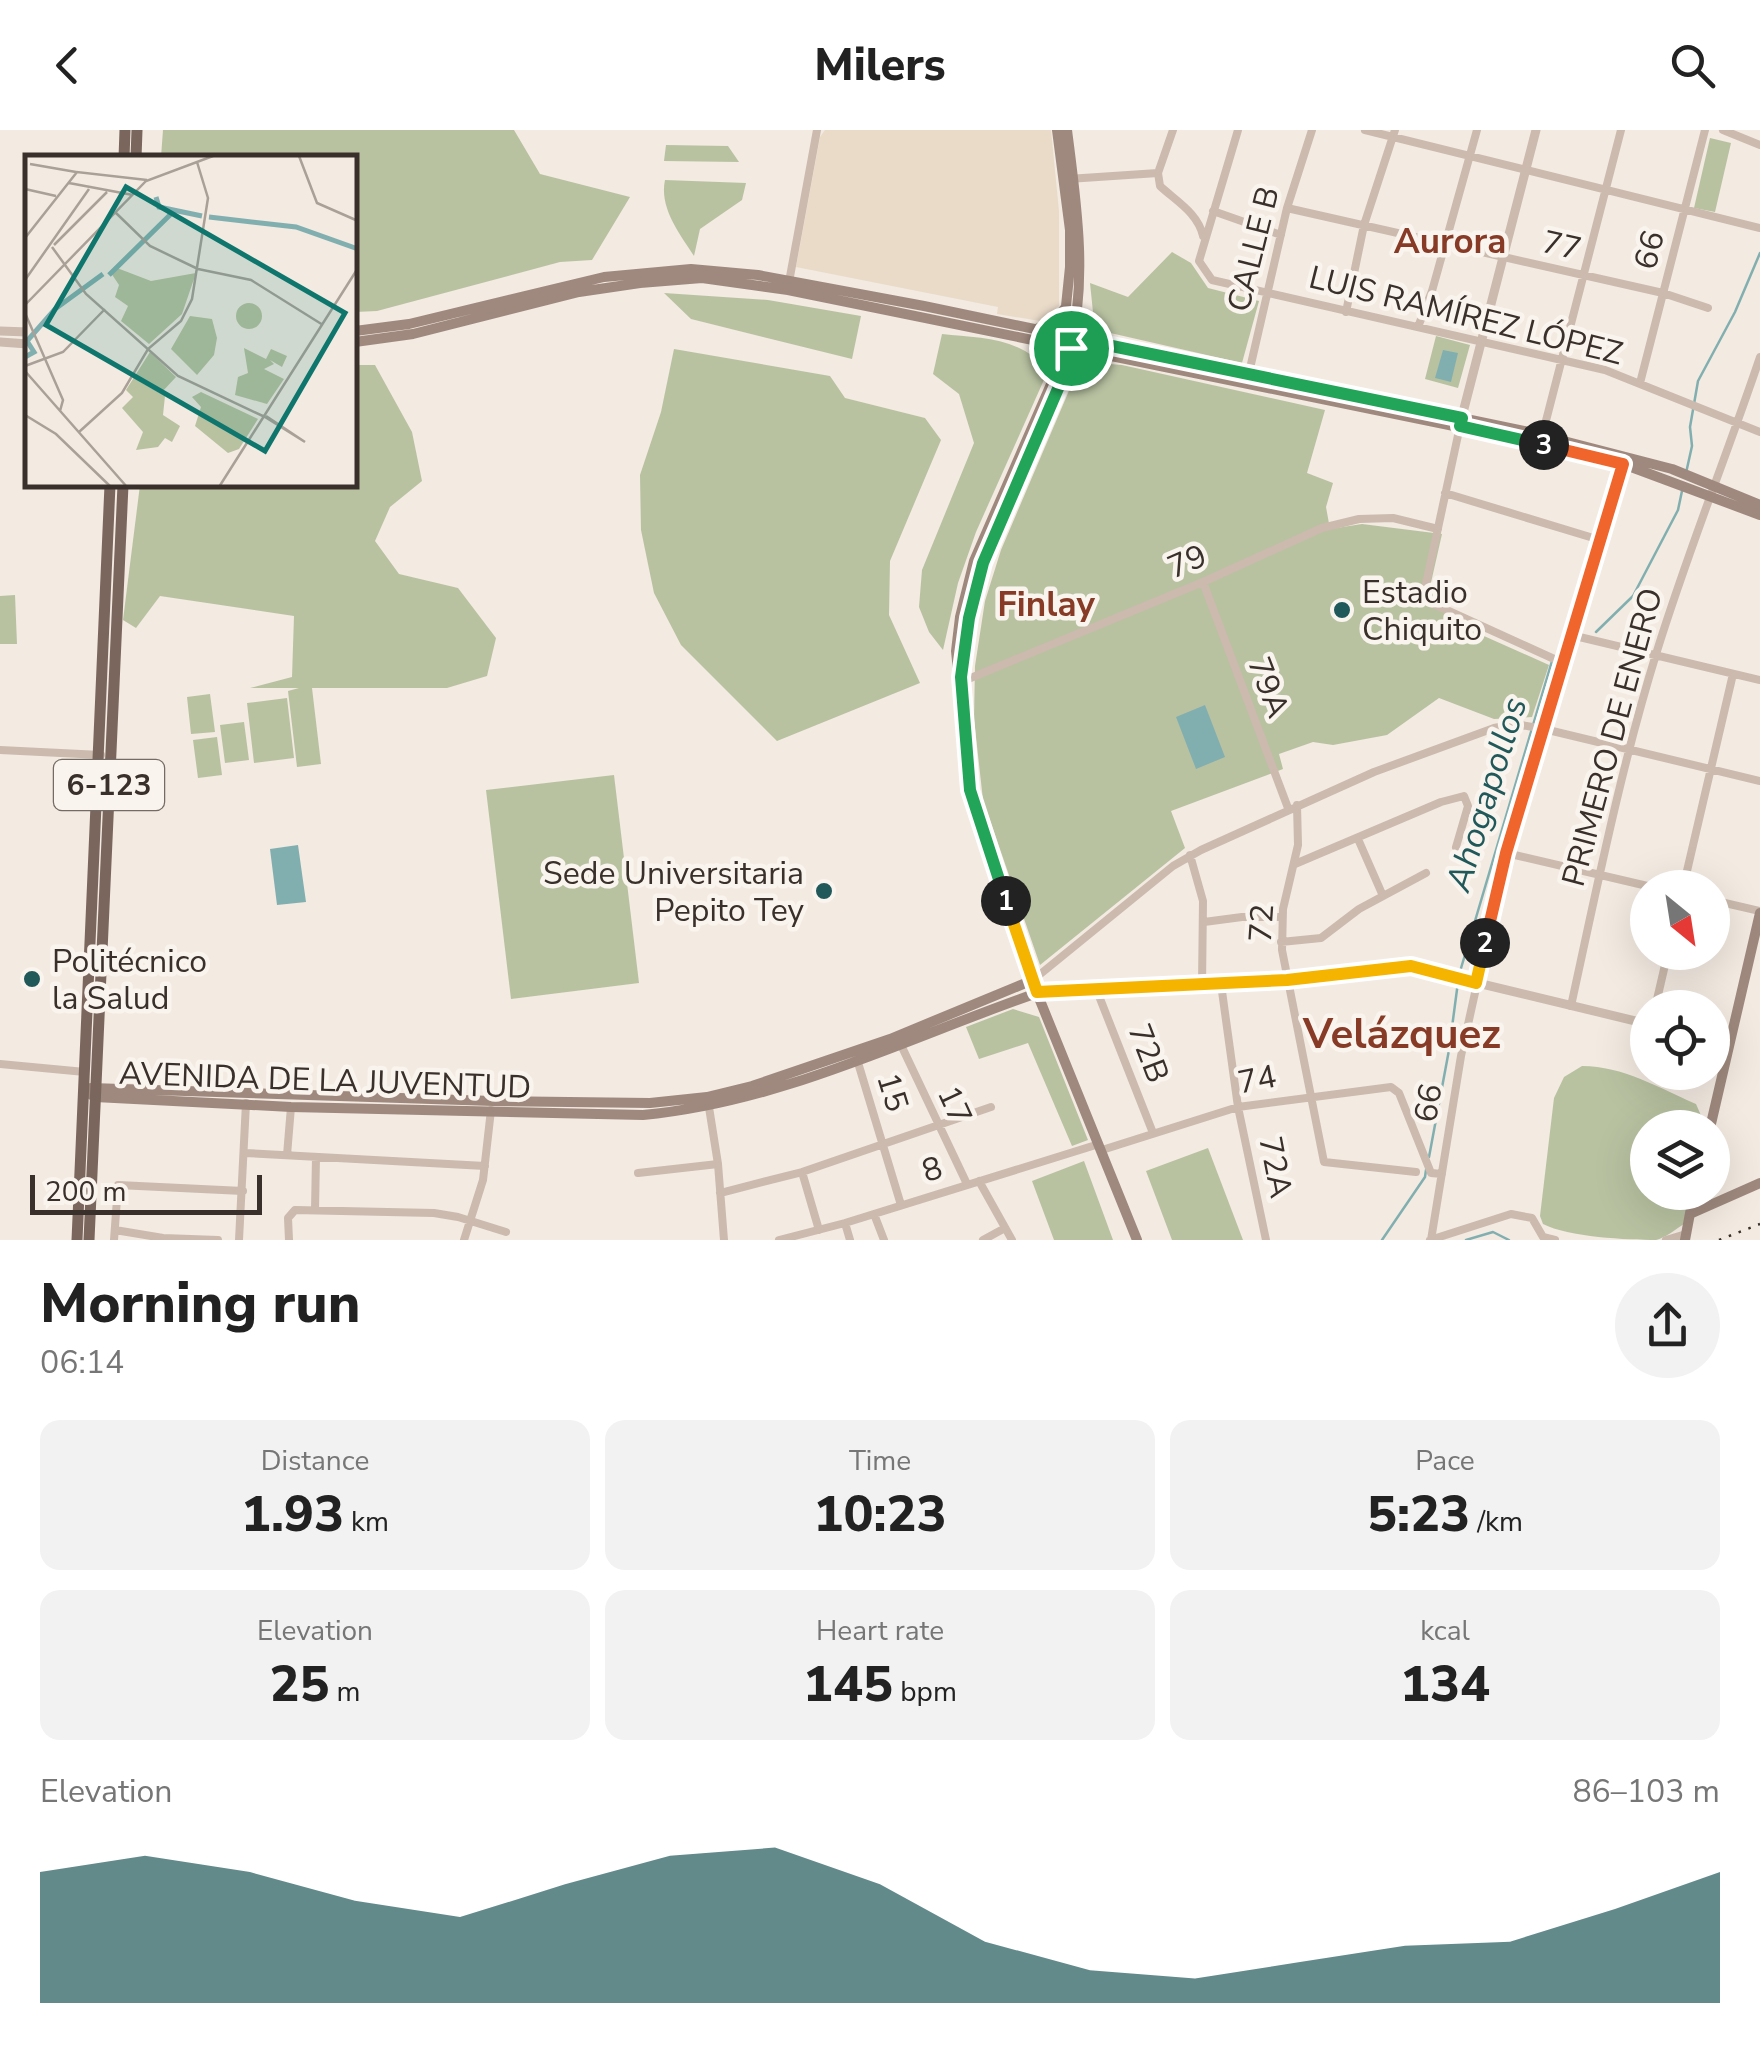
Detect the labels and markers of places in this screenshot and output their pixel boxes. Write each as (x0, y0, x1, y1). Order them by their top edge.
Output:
pin (1029, 306, 1114, 391)
pin: 3 (1519, 420, 1569, 470)
place label: Estadio Chiquito (1362, 571, 1482, 651)
marker: Estadio Chiquito (1331, 599, 1353, 621)
place label: Sede Universitaria Pepito Tey (543, 852, 805, 932)
pin: 1 (981, 876, 1031, 926)
marker: Sede Universitaria Pepito Tey (813, 880, 835, 902)
pin: 2 (1460, 918, 1510, 968)
place label: Politécnico la Salud (52, 940, 207, 1020)
marker: Politécnico la Salud (21, 968, 43, 990)

